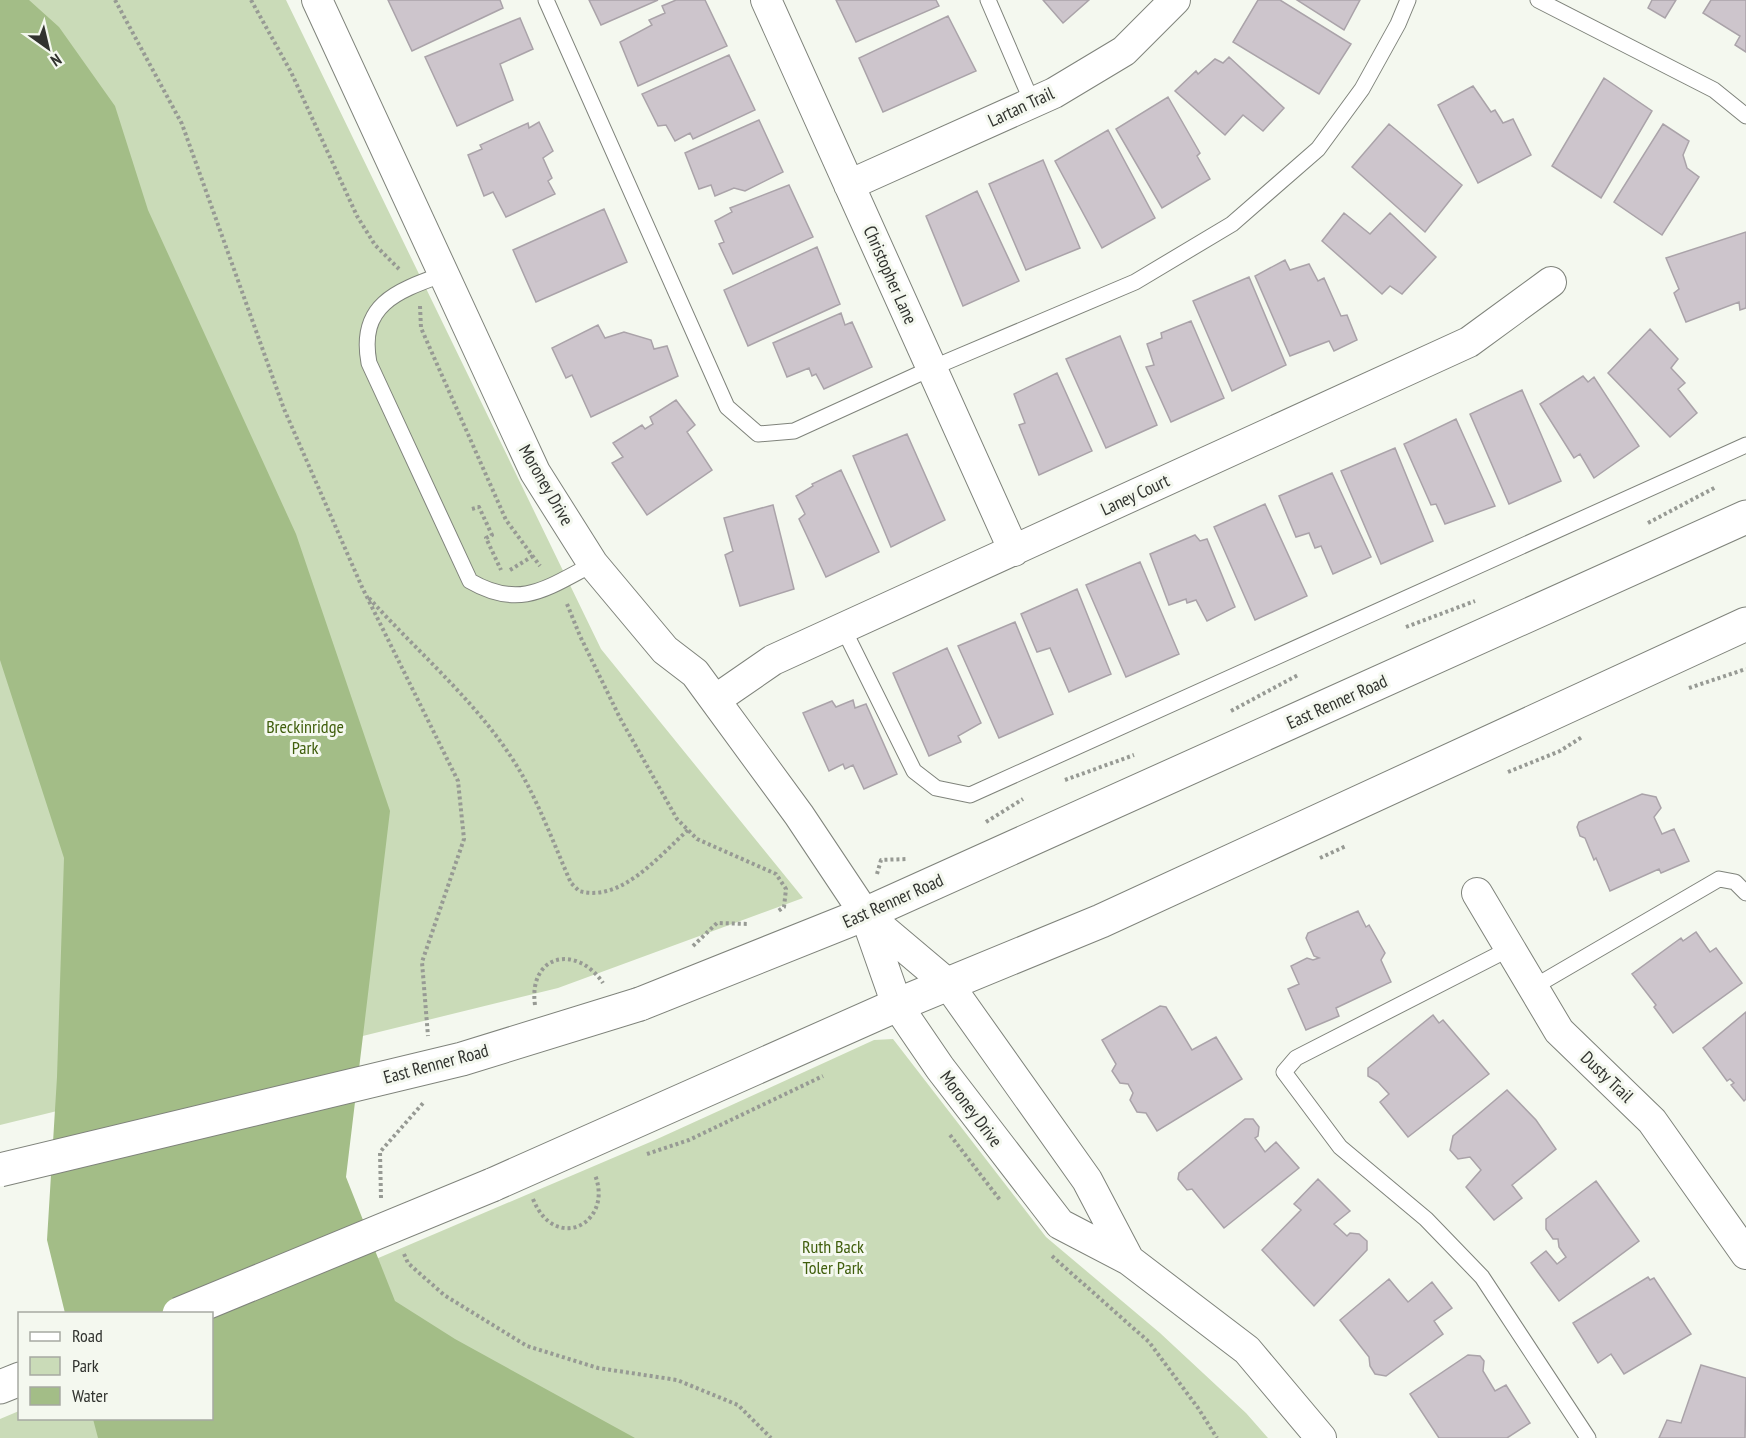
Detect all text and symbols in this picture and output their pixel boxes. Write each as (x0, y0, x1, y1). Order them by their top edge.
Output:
north arrow (18, 18, 78, 78)
text: N (47, 50, 66, 71)
street label: Lartan Trail (984, 81, 1058, 132)
street label: Christopher Lane (859, 222, 922, 328)
street label: Moroney Drive (514, 440, 579, 529)
street label: Laney Court (1097, 469, 1173, 520)
street label: East Renner Road (1283, 669, 1391, 734)
park label: Breckinridge Park (266, 715, 344, 759)
street label: East Renner Road (839, 868, 947, 933)
street label: East Renner Road (381, 1038, 491, 1089)
street label: Dusty Trail (1576, 1046, 1639, 1108)
street label: Moroney Drive (935, 1066, 1008, 1151)
park label: Ruth Back Toler Park (802, 1235, 864, 1279)
legend (18, 1312, 213, 1420)
text: Road (72, 1324, 103, 1347)
text: Park (72, 1354, 99, 1377)
text: Water (72, 1384, 108, 1407)

